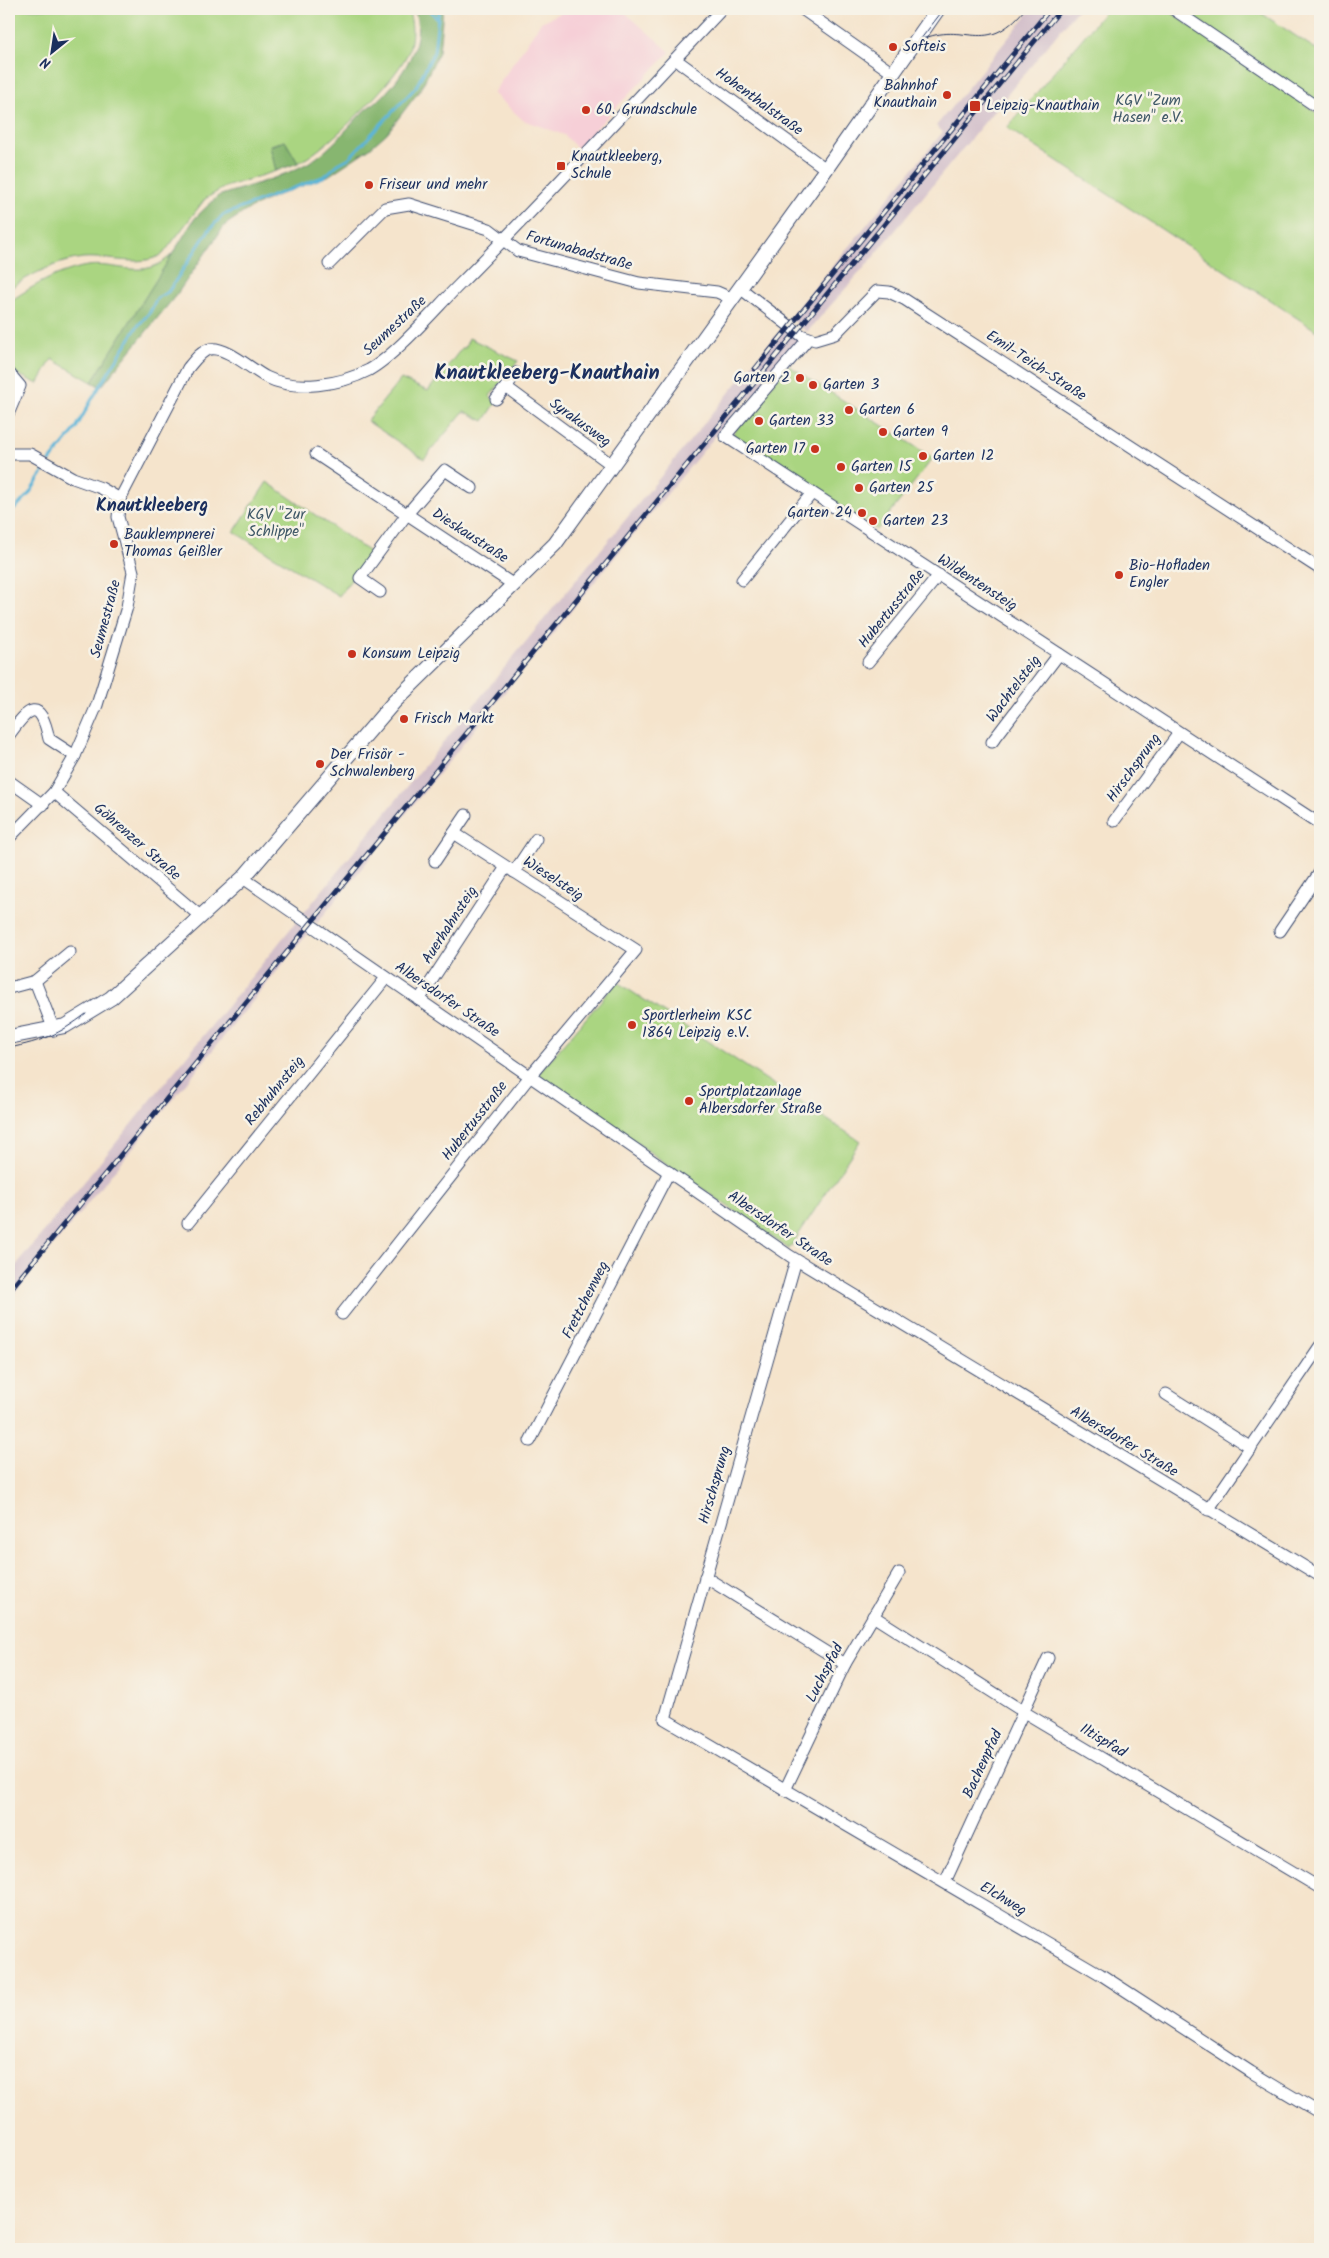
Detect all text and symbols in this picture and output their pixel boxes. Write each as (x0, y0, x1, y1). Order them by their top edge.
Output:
north arrow (28, 28, 78, 78)
place label: Softeis (903, 35, 947, 59)
marker: Softeis (887, 41, 899, 53)
text: N (37, 51, 55, 74)
street label: Hohenthalstraße (710, 62, 808, 142)
place label: Bahnhof Knauthain (873, 74, 938, 115)
marker: Bahnhof Knauthain (941, 89, 953, 101)
park label: KGV "Zum Hasen" e.V. (1112, 89, 1184, 130)
place label: Leipzig-Knauthain (986, 94, 1099, 118)
place label: 60. Grundschule (596, 98, 697, 122)
marker: Leipzig-Knauthain (968, 99, 982, 113)
marker: 60. Grundschule (580, 104, 592, 116)
place label: Knautkleeberg, Schule (571, 145, 662, 186)
marker: Knautkleeberg, Schule (555, 160, 567, 172)
place label: Friseur und mehr (379, 173, 488, 197)
marker: Friseur und mehr (363, 179, 375, 191)
street label: Fortunabadstraße (523, 224, 635, 278)
street label: Seumestraße (357, 290, 433, 362)
street label: Emil-Teich-Straße (981, 324, 1091, 408)
district label: Knautkleeberg-Knauthain (434, 358, 660, 390)
place label: Garten 2 (734, 366, 790, 390)
marker: Garten 2 (794, 372, 806, 384)
place label: Garten 3 (823, 373, 880, 397)
marker: Garten 3 (807, 379, 819, 391)
street label: Syrakusweg (544, 392, 616, 454)
place label: Garten 6 (859, 398, 915, 422)
marker: Garten 6 (843, 404, 855, 416)
place label: Garten 33 (769, 409, 834, 433)
marker: Garten 33 (753, 415, 765, 427)
place label: Garten 9 (893, 420, 949, 444)
marker: Garten 9 (877, 426, 889, 438)
place label: Garten 17 (746, 437, 806, 461)
marker: Garten 17 (809, 443, 821, 455)
place label: Garten 12 (933, 444, 994, 468)
marker: Garten 12 (917, 450, 929, 462)
place label: Garten 15 (851, 455, 912, 479)
marker: Garten 15 (835, 461, 847, 473)
place label: Garten 25 (869, 476, 934, 500)
marker: Garten 25 (853, 482, 865, 494)
district label: Knautkleeberg (96, 492, 208, 521)
place label: Garten 24 (787, 501, 852, 525)
street label: Dieskaustraße (427, 502, 513, 570)
park label: KGV "Zur Schlippe" (247, 503, 306, 544)
marker: Garten 24 (856, 507, 868, 519)
place label: Garten 23 (883, 509, 948, 533)
marker: Garten 23 (867, 515, 879, 527)
place label: Bauklempnerei Thomas Geißler (124, 523, 223, 564)
marker: Bauklempnerei Thomas Geißler (108, 538, 120, 550)
street label: Wildentensteig (932, 548, 1022, 618)
place label: Bio-Hofladen Engler (1129, 554, 1210, 595)
street label: Hubertusstraße (852, 564, 932, 654)
marker: Bio-Hofladen Engler (1113, 569, 1125, 581)
street label: Seumestraße (84, 577, 128, 661)
place label: Konsum Leipzig (362, 642, 460, 666)
marker: Konsum Leipzig (346, 648, 358, 660)
street label: Wachtelsteig (981, 650, 1047, 728)
place label: Frisch Markt (414, 707, 494, 731)
marker: Frisch Markt (398, 713, 410, 725)
street label: Hirschsprung (1101, 728, 1167, 808)
place label: Der Frisör - Schwalenberg (330, 743, 415, 784)
marker: Der Frisör - Schwalenberg (314, 758, 326, 770)
street label: Göhrenzer Straße (88, 797, 186, 887)
street label: Wieselsteig (518, 850, 588, 908)
street label: Auerhahnsteig (416, 881, 484, 969)
street label: Albersdorfer Straße (389, 956, 505, 1044)
place label: Sportlerheim KSC 1864 Leipzig e.V. (642, 1004, 752, 1045)
marker: Sportlerheim KSC 1864 Leipzig e.V. (626, 1019, 638, 1031)
street label: Rebhuhnsteig (239, 1051, 311, 1131)
street label: Hubertusstraße (436, 1076, 514, 1166)
place label: Sportplatzanlage Albersdorfer Straße (699, 1080, 822, 1121)
marker: Sportplatzanlage Albersdorfer Straße (683, 1095, 695, 1107)
street label: Albersdorfer Straße (722, 1185, 838, 1273)
street label: Frettchenweg (556, 1257, 616, 1343)
street label: Albersdorfer Straße (1065, 1400, 1183, 1484)
street label: Hirschsprung (692, 1443, 738, 1527)
street label: Luchspfad (800, 1639, 850, 1707)
street label: Iltispfad (1075, 1717, 1132, 1765)
street label: Bachenpfad (957, 1725, 1010, 1802)
street label: Elchweg (975, 1876, 1031, 1922)

